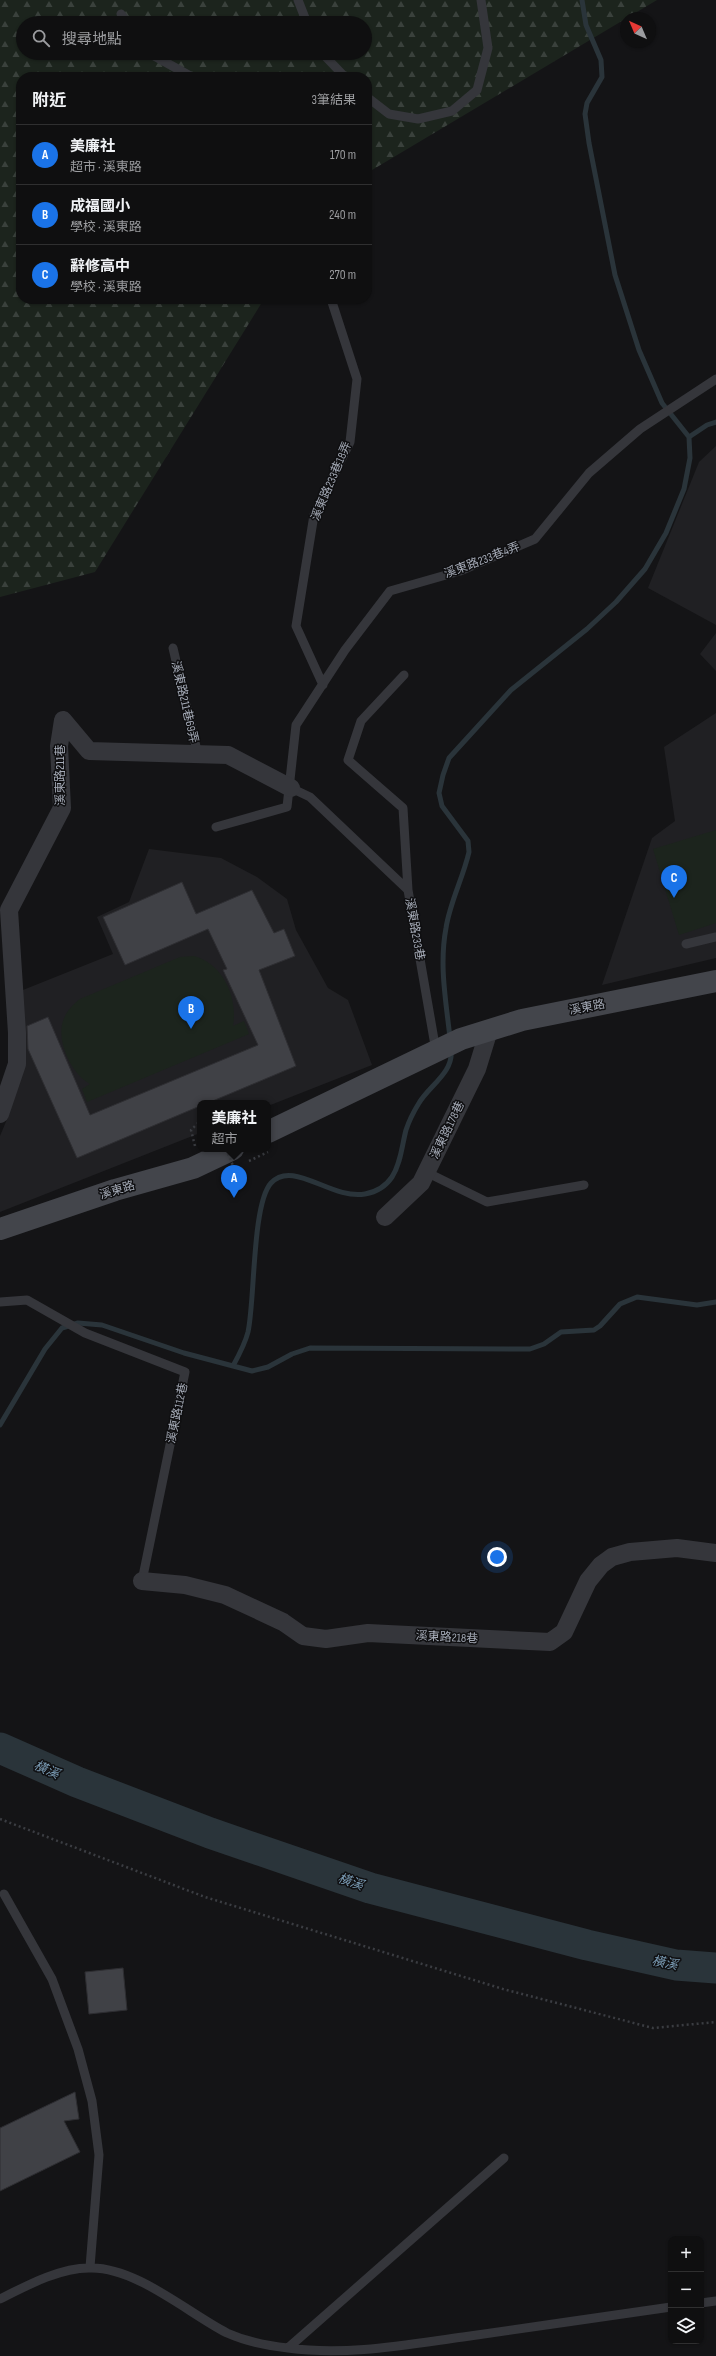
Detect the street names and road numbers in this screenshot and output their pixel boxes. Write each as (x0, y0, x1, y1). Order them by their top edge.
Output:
street label: 溪東路233巷18弄 (308, 439, 355, 523)
street label: 溪東路233巷4弄 (442, 539, 522, 582)
street label: 溪東路211巷69弄 (168, 660, 201, 745)
street label: 溪東路211巷 (53, 744, 68, 806)
street label: 溪東路233巷 (402, 897, 427, 961)
street label: 溪東路 (568, 997, 606, 1018)
street label: 溪東路178巷 (427, 1099, 468, 1161)
street label: 溪東路 (98, 1178, 137, 1203)
street label: 溪東路112巷 (164, 1381, 191, 1445)
street label: 溪東路218巷 (415, 1628, 479, 1647)

